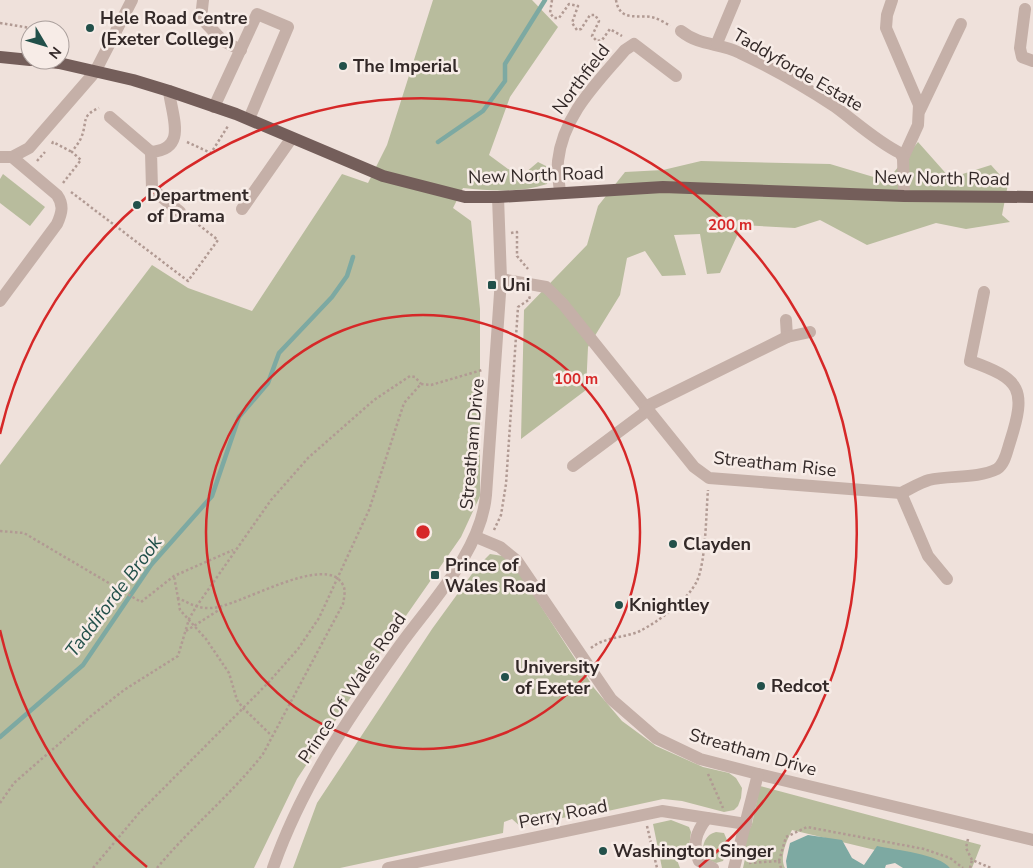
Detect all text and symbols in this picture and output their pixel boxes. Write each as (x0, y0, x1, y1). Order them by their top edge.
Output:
place label: Hele Road Centre (Exeter College) (100, 6, 248, 51)
north arrow (20, 20, 70, 70)
marker: Hele Road Centre (Exeter College) (84, 22, 96, 34)
street label: Taddyforde Estate (728, 23, 868, 117)
street label: Northfield (547, 39, 615, 119)
text: N (44, 43, 66, 63)
place label: The Imperial (353, 54, 458, 78)
marker: The Imperial (337, 60, 349, 72)
street label: New North Road (468, 161, 604, 189)
street label: New North Road (874, 165, 1010, 191)
place label: Department of Drama (147, 183, 249, 228)
marker: Department of Drama (131, 199, 143, 211)
text: 200 m (708, 215, 752, 235)
place label: Uni (502, 273, 530, 297)
marker: Uni (486, 279, 498, 291)
text: 100 m (554, 369, 598, 389)
street label: Streatham Drive (454, 377, 490, 511)
street label: Streatham Rise (712, 446, 838, 482)
centre of rings (414, 523, 432, 541)
water label: Taddiforde Brook (59, 530, 168, 663)
place label: Clayden (683, 532, 751, 556)
marker: Clayden (667, 538, 679, 550)
place label: Prince of Wales Road (445, 553, 546, 598)
marker: Prince of Wales Road (429, 569, 441, 581)
place label: Knightley (629, 593, 710, 617)
marker: Knightley (613, 599, 625, 611)
street label: Prince Of Wales Road (293, 608, 411, 768)
place label: University of Exeter (515, 655, 600, 700)
marker: University of Exeter (499, 671, 511, 683)
place label: Redcot (771, 674, 829, 698)
marker: Redcot (755, 680, 767, 692)
street label: Streatham Drive (686, 722, 820, 782)
street label: Perry Road (517, 794, 609, 834)
place label: Washington Singer (613, 839, 774, 863)
marker: Washington Singer (597, 845, 609, 857)

